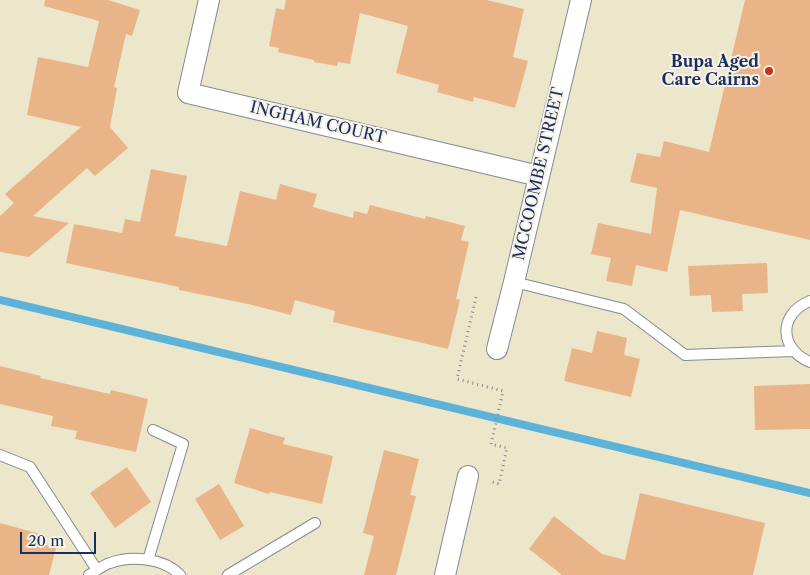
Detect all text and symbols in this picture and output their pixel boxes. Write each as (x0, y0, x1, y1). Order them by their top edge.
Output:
place label: Bupa Aged Care Cairns (662, 52, 759, 90)
marker: Bupa Aged Care Cairns (763, 65, 775, 77)
street label: MCCOOMBE STREET (510, 86, 568, 262)
street label: INGHAM COURT (248, 98, 388, 148)
scale bar (22, 522, 99, 554)
text: 20 m (28, 531, 64, 550)

